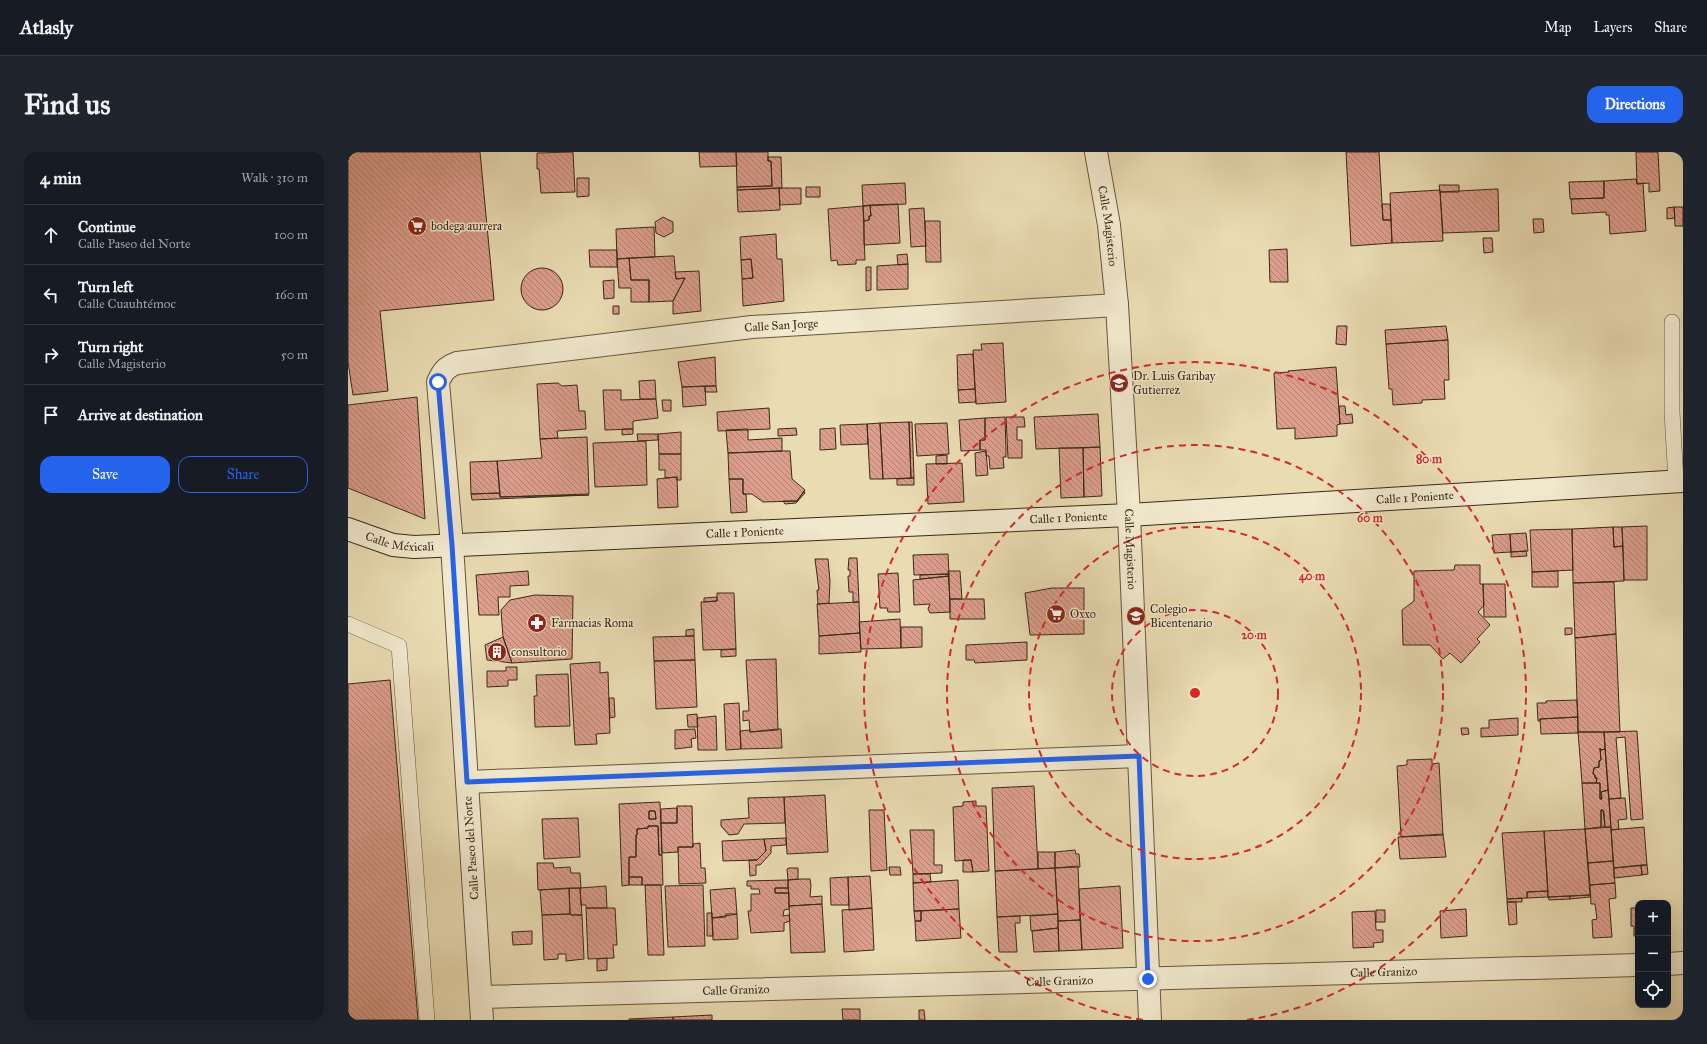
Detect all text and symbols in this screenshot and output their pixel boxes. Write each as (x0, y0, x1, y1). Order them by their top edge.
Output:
text: Atlasly (20, 16, 73, 39)
text: Map (1544, 19, 1572, 36)
text: Layers (1594, 19, 1632, 36)
text: Share (1654, 19, 1687, 36)
button: Directions (1587, 86, 1683, 123)
text: Find us (24, 87, 110, 122)
text: 4 min (40, 168, 81, 189)
text: Walk · 310 m (241, 170, 308, 186)
street label: Calle Magisterio (1095, 185, 1120, 267)
supermarket icon: bodega aurrera (406, 215, 428, 237)
text: Continue (78, 218, 136, 236)
place label: bodega aurrera (431, 219, 503, 234)
icon: ahead (40, 224, 62, 246)
text: 100 m (274, 227, 308, 243)
text: Calle Paseo del Norte (78, 236, 190, 252)
text: Turn left (78, 278, 134, 296)
icon: left (40, 284, 62, 306)
text: 160 m (275, 287, 308, 303)
text: Calle Cuauhtémoc (78, 296, 176, 312)
street label: Calle San Jorge (743, 316, 819, 335)
text: Turn right (78, 338, 143, 356)
icon: right (40, 344, 62, 366)
text: 50 m (281, 347, 308, 363)
text: Calle Magisterio (78, 356, 166, 372)
place label: Dr. Luis Garibay Gutierrez (1133, 369, 1216, 397)
school or university icon: Dr. Luis Garibay Gutierrez (1108, 372, 1130, 394)
route start (429, 373, 447, 391)
icon: arrive (40, 404, 62, 426)
text: Arrive at destination (78, 406, 203, 424)
text: 80 m (1416, 452, 1443, 466)
button: Save (40, 456, 170, 493)
button: Share (178, 456, 308, 493)
street label: Calle 1 Poniente (1376, 488, 1454, 507)
street label: Calle Magisterio (1122, 508, 1139, 590)
street label: Calle 1 Poniente (1029, 509, 1108, 526)
text: 60 m (1357, 511, 1384, 525)
street label: Calle 1 Poniente (706, 523, 784, 541)
street label: Calle Méxicali (364, 529, 435, 554)
text: 40 m (1299, 569, 1326, 584)
place label: Colegio Bicentenario (1150, 602, 1212, 630)
supermarket icon: Oxxo (1045, 603, 1067, 625)
school or university icon: Colegio Bicentenario (1125, 605, 1147, 627)
place label: Oxxo (1070, 607, 1096, 621)
pharmacy icon: Farmacias Roma (526, 612, 548, 634)
place label: Farmacias Roma (551, 616, 634, 630)
text: 20 m (1241, 628, 1268, 642)
building icon: consultorio (486, 641, 508, 663)
place label: consultorio (511, 645, 567, 659)
centre of rings (1188, 686, 1202, 700)
street label: Calle Paseo del Norte (460, 796, 482, 900)
map controls (1635, 900, 1671, 1008)
button: + (1635, 900, 1671, 936)
button: − (1635, 936, 1671, 972)
street label: Calle Granizo (1350, 964, 1417, 980)
route end (1139, 970, 1157, 988)
button: locate (1635, 972, 1671, 1008)
street label: Calle Granizo (1026, 973, 1094, 989)
street label: Calle Granizo (702, 982, 770, 998)

